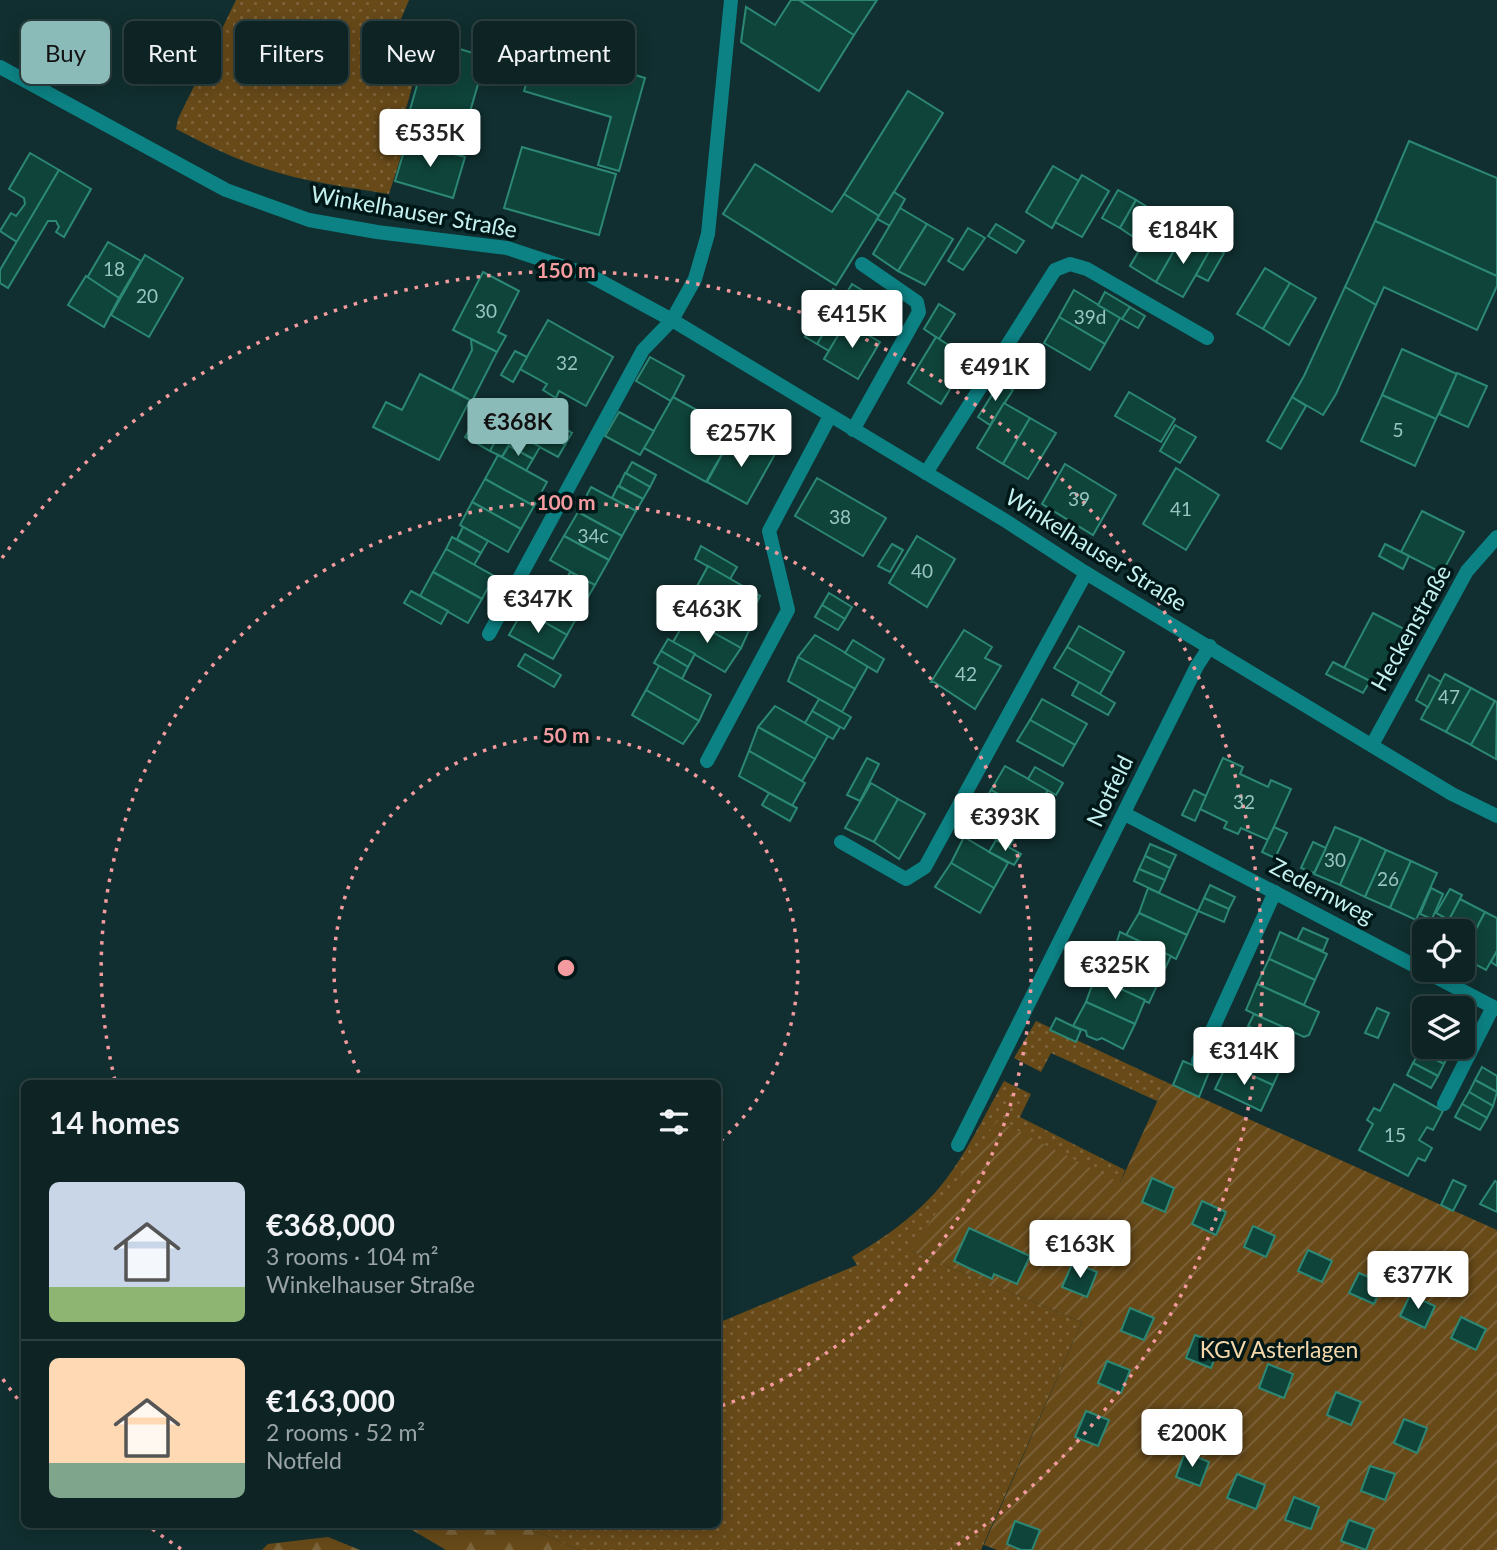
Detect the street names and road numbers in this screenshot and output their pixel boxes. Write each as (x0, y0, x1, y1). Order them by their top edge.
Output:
street label: Winkelhauser Straße (309, 179, 520, 243)
street label: Winkelhauser Straße (1001, 482, 1193, 616)
street label: Heckenstraße (1364, 560, 1456, 695)
street label: Notfeld (1080, 750, 1138, 831)
street label: Zedernweg (1266, 851, 1379, 929)

